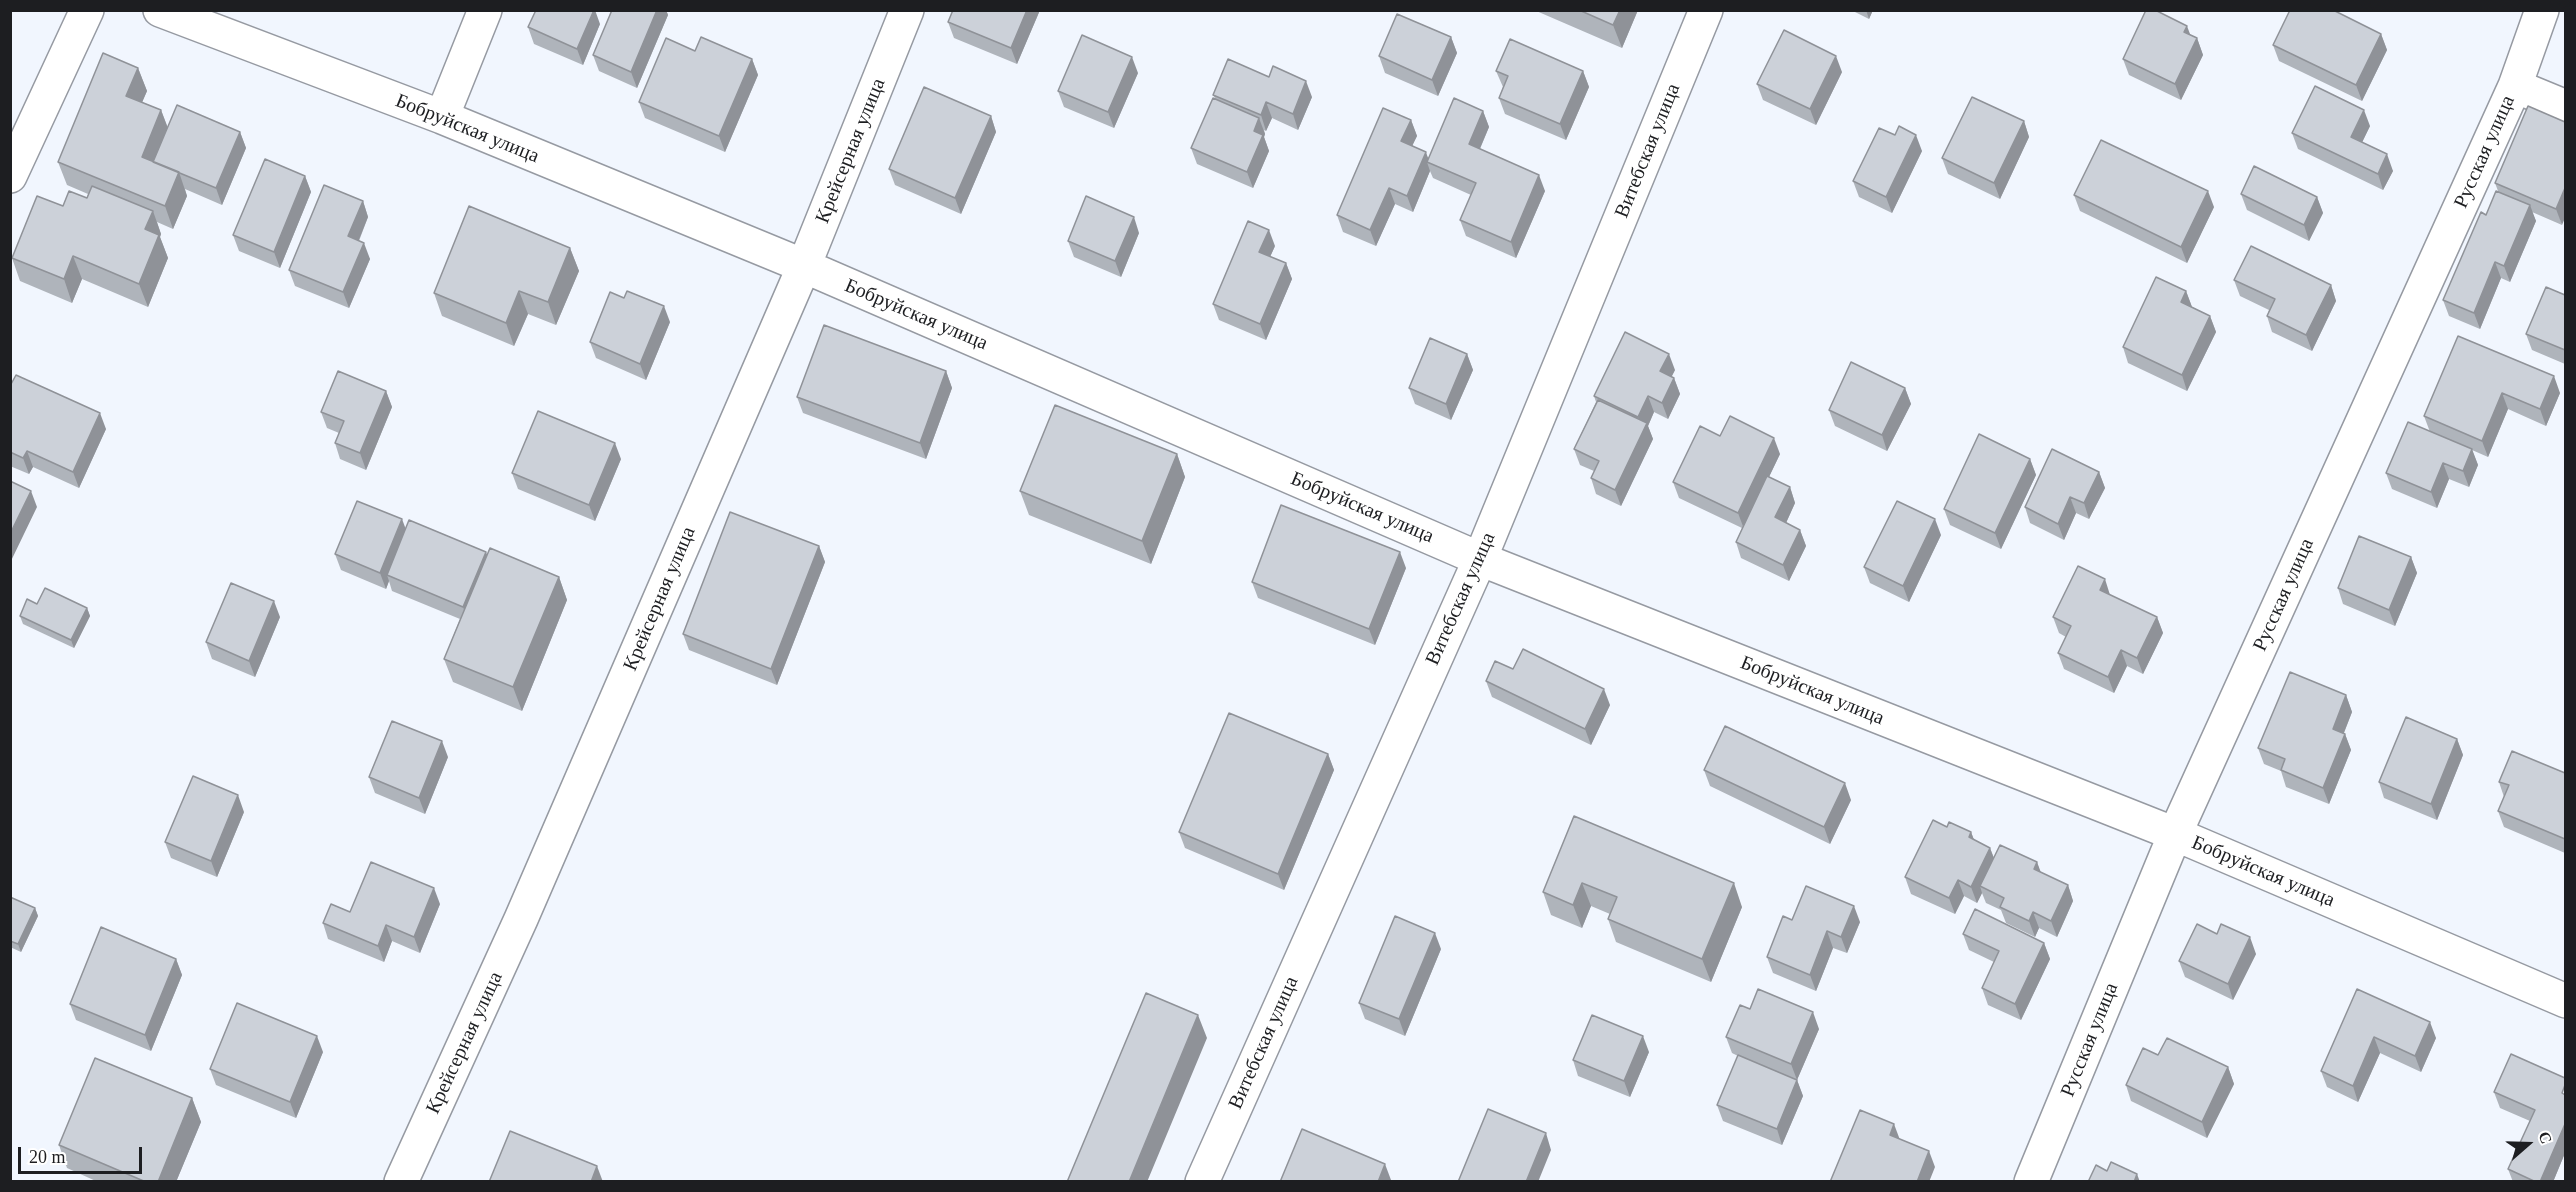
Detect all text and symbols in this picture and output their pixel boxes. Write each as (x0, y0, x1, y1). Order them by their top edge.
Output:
street label: Крейсерная улица (811, 75, 891, 227)
street label: Витебская улица (1610, 80, 1686, 222)
street label: Бобруйская улица (392, 89, 542, 169)
street label: Русская улица (2449, 92, 2521, 212)
street label: Бобруйская улица (841, 274, 991, 356)
street label: Бобруйская улица (1287, 467, 1437, 549)
street label: Крейсерная улица (619, 523, 701, 675)
street label: Витебская улица (1421, 529, 1501, 669)
street label: Русская улица (2248, 535, 2320, 655)
street label: Бобруйская улица (1737, 651, 1887, 731)
street label: Бобруйская улица (2188, 831, 2338, 913)
street label: Крейсерная улица (422, 968, 508, 1118)
street label: Витебская улица (1224, 973, 1304, 1113)
street label: Русская улица (2056, 980, 2124, 1100)
north arrow (2498, 1114, 2558, 1174)
text: С (2535, 1129, 2555, 1146)
scale bar (21, 1135, 146, 1173)
text: 20 m (29, 1147, 66, 1167)

